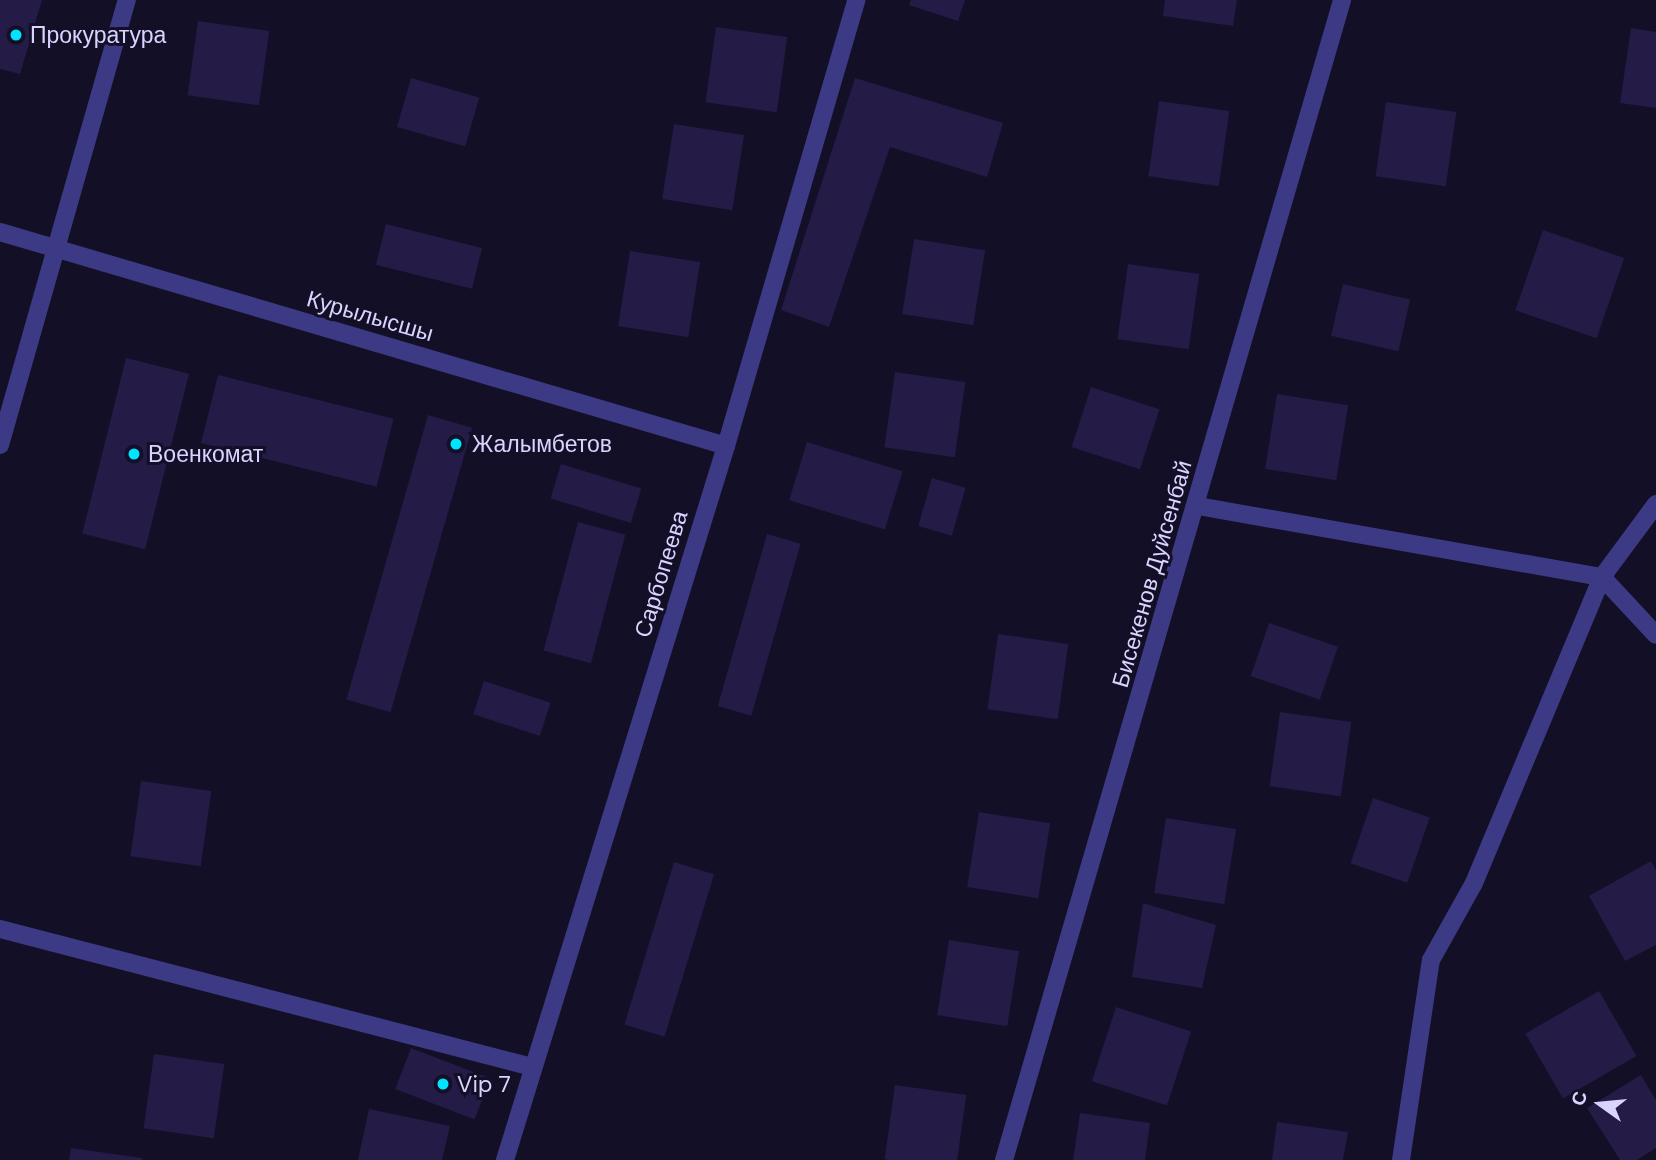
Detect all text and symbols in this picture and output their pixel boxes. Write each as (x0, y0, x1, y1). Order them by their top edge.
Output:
place label: Прокуратура (30, 21, 166, 49)
marker: Прокуратура (8, 27, 24, 43)
street label: Курылысшы (304, 285, 436, 347)
place label: Жалымбетов (472, 430, 612, 458)
marker: Жалымбетов (446, 434, 466, 454)
place label: Военкомат (148, 440, 263, 468)
marker: Военкомат (126, 446, 142, 462)
street label: Бисекенов Дуйсенбай (1106, 457, 1198, 691)
street label: Сарбопеева (629, 507, 693, 641)
north arrow (1565, 1069, 1635, 1139)
place label: Vip 7 (457, 1070, 511, 1098)
marker: Vip 7 (435, 1076, 451, 1092)
text: С (1565, 1089, 1593, 1108)

